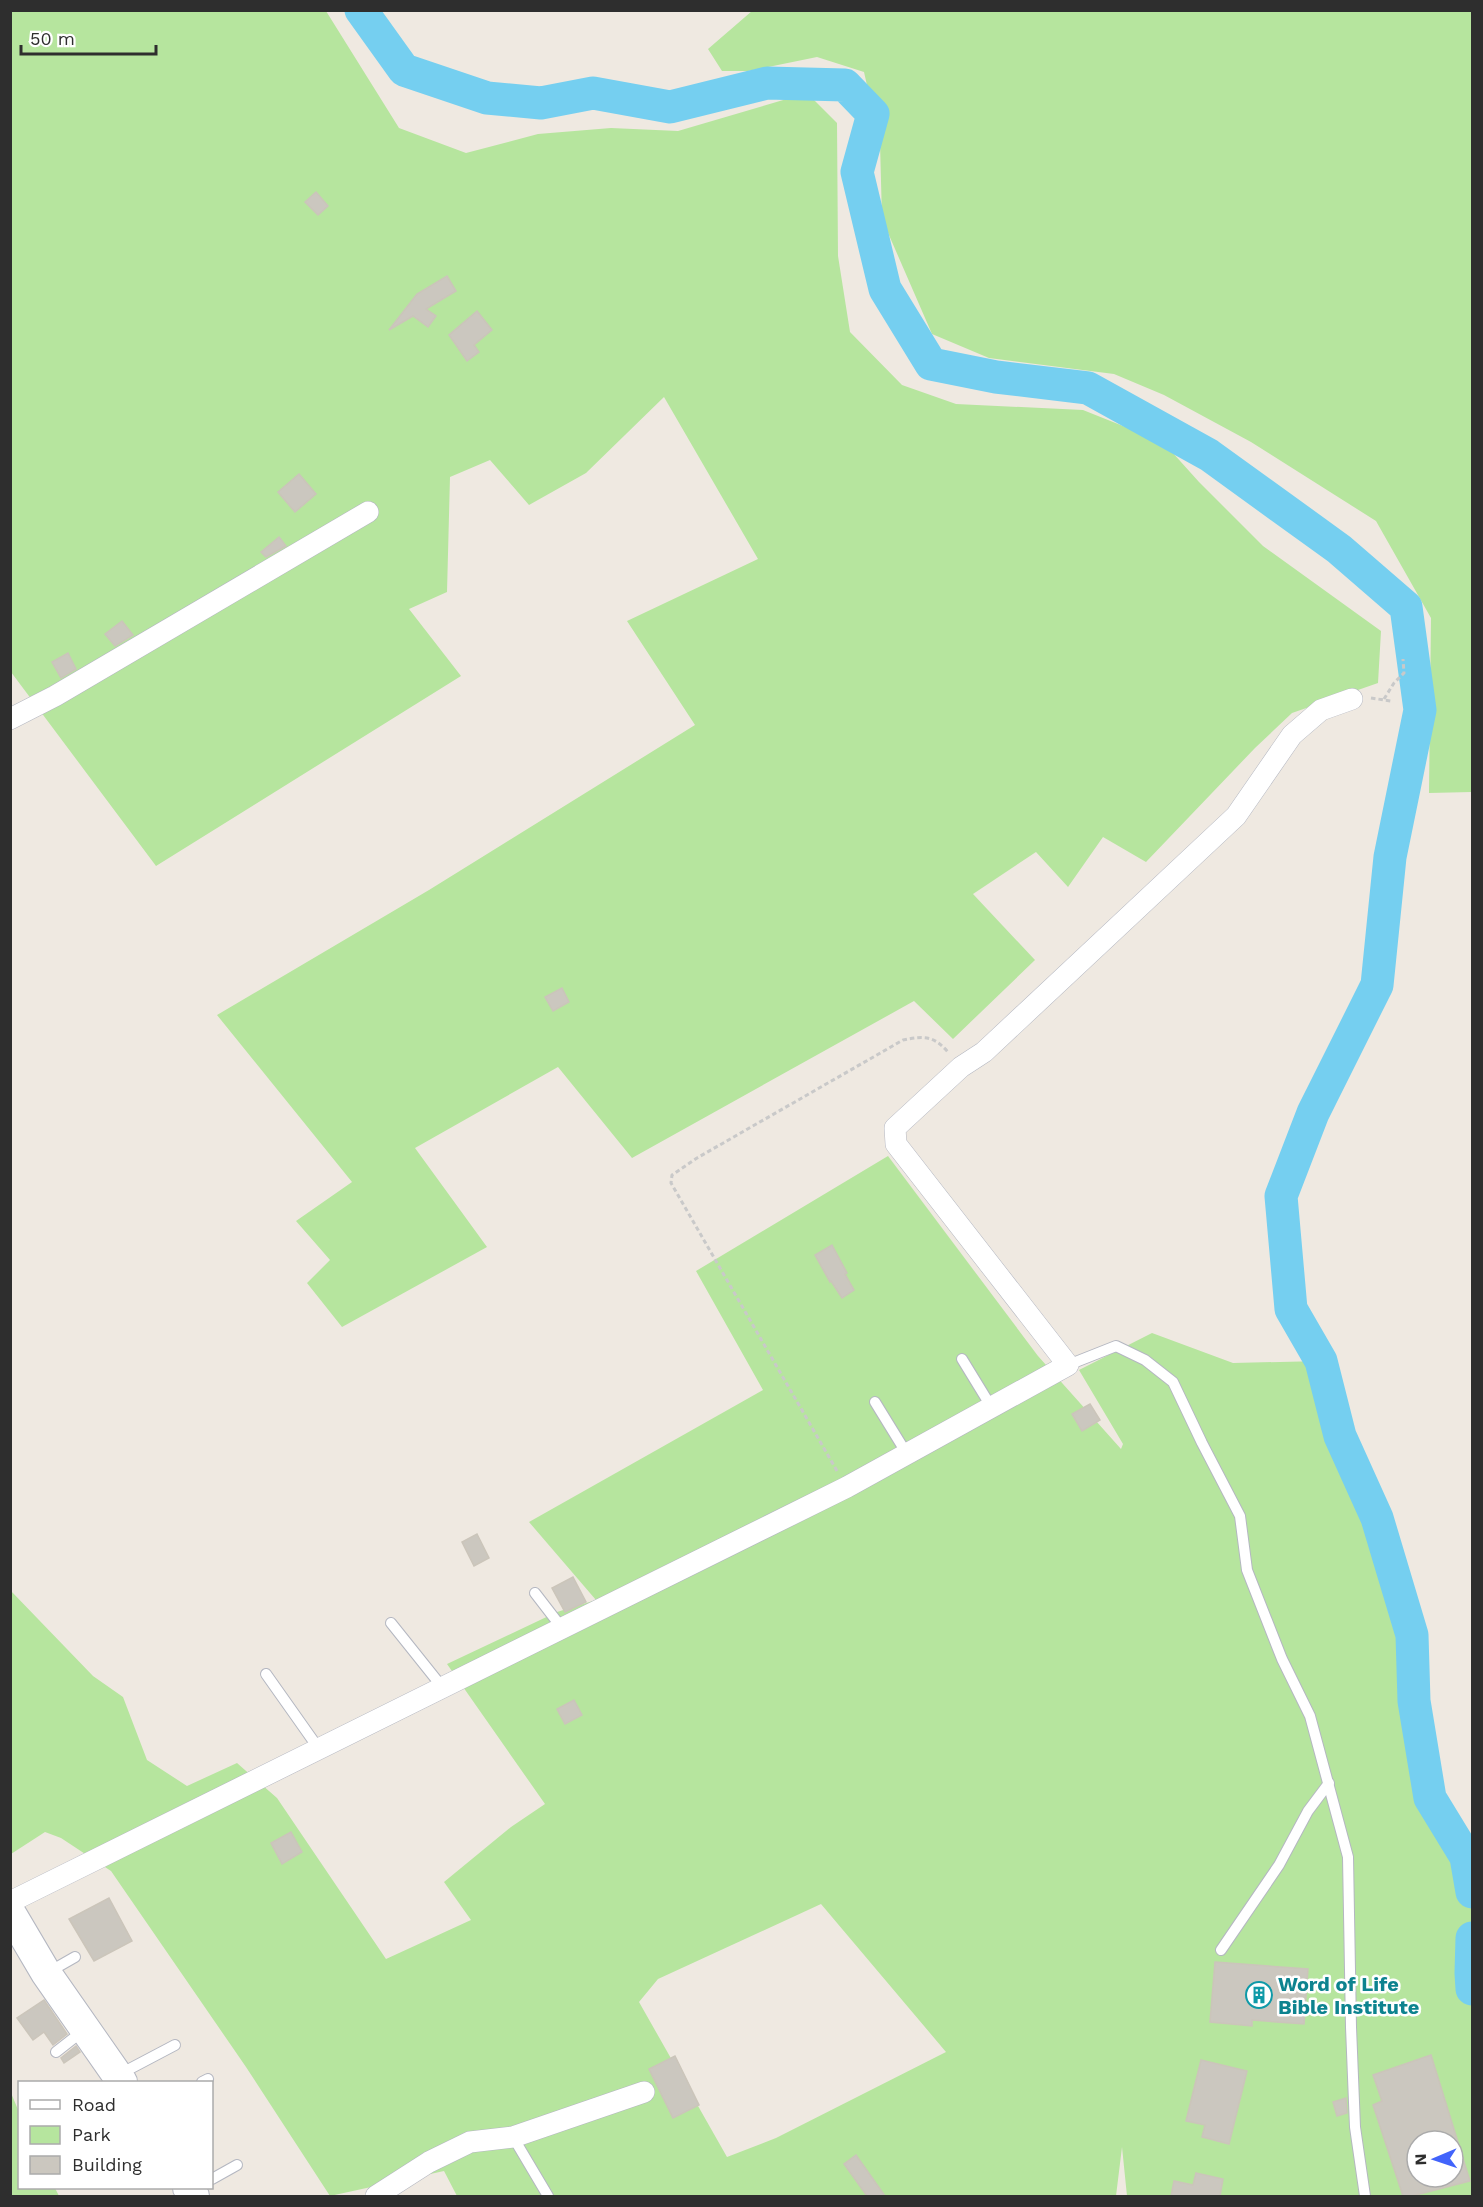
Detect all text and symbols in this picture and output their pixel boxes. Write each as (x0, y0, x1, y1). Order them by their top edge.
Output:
scale bar (21, 18, 156, 56)
text: 50 m (30, 28, 75, 49)
place label: Word of Life Bible Institute (1278, 1972, 1419, 2019)
building icon: Word of Life Bible Institute (1244, 1980, 1274, 2010)
legend (18, 2081, 213, 2189)
text: Road (72, 2094, 116, 2115)
text: Park (72, 2124, 111, 2145)
north arrow (1405, 2129, 1465, 2189)
text: N (1411, 2153, 1430, 2166)
text: Building (72, 2154, 142, 2175)

